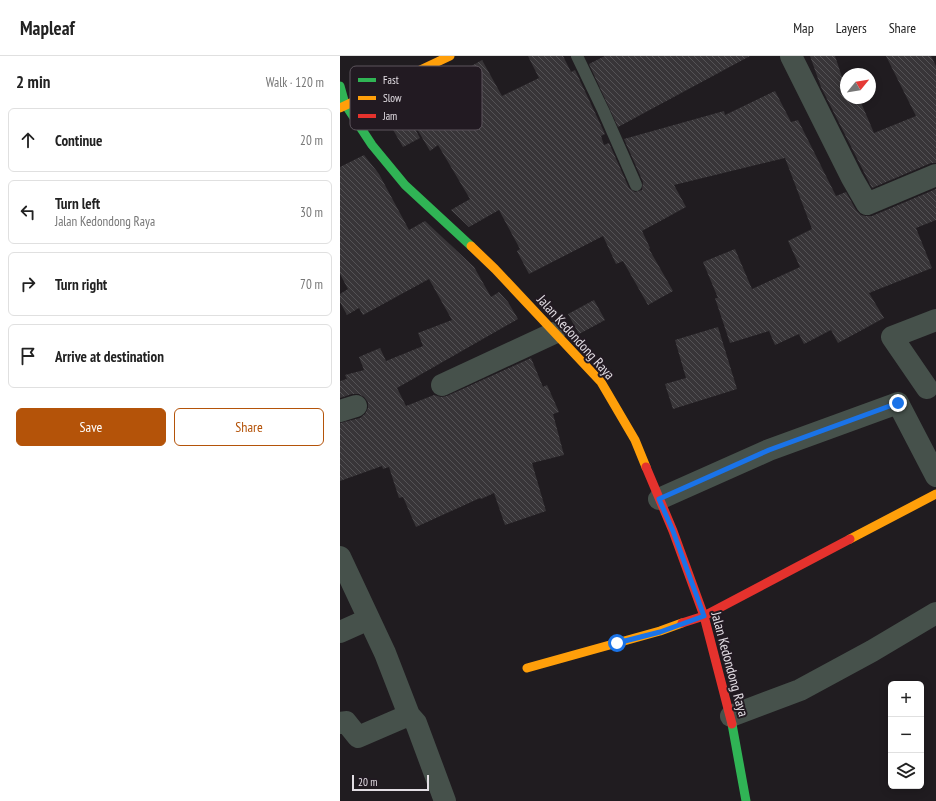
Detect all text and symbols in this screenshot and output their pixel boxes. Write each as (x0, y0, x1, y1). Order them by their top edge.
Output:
text: Mapleaf (20, 16, 75, 40)
text: Map (793, 19, 814, 37)
text: Layers (836, 19, 867, 37)
text: Share (889, 19, 916, 37)
legend (350, 66, 482, 130)
north arrow (840, 68, 876, 104)
text: 2 min (16, 71, 50, 93)
text: Fast (383, 73, 399, 87)
text: Walk · 120 m (266, 74, 324, 91)
text: Slow (383, 91, 402, 105)
text: Jam (382, 109, 397, 123)
icon: ahead (17, 129, 39, 151)
text: Continue (55, 131, 102, 150)
text: 20 m (300, 132, 323, 149)
text: Turn left (55, 194, 100, 213)
icon: left (17, 201, 39, 223)
text: 30 m (300, 204, 323, 221)
text: Jalan Kedondong Raya (55, 213, 155, 230)
icon: right (17, 273, 39, 295)
text: Turn right (55, 275, 107, 294)
text: 70 m (300, 276, 323, 293)
street label: Jalan Kedondong Raya (533, 290, 619, 383)
icon: arrive (17, 345, 39, 367)
text: Arrive at destination (55, 347, 164, 366)
route end (889, 394, 907, 412)
button: Save (16, 408, 166, 446)
button: Share (174, 408, 324, 446)
street label: Jalan Kedondong Raya (707, 609, 753, 718)
route start (608, 634, 626, 652)
map controls (888, 681, 924, 789)
button: + (888, 681, 924, 717)
button: − (888, 717, 924, 753)
button: layers (888, 753, 924, 789)
scale bar (352, 773, 429, 792)
text: 20 m (358, 775, 377, 789)

